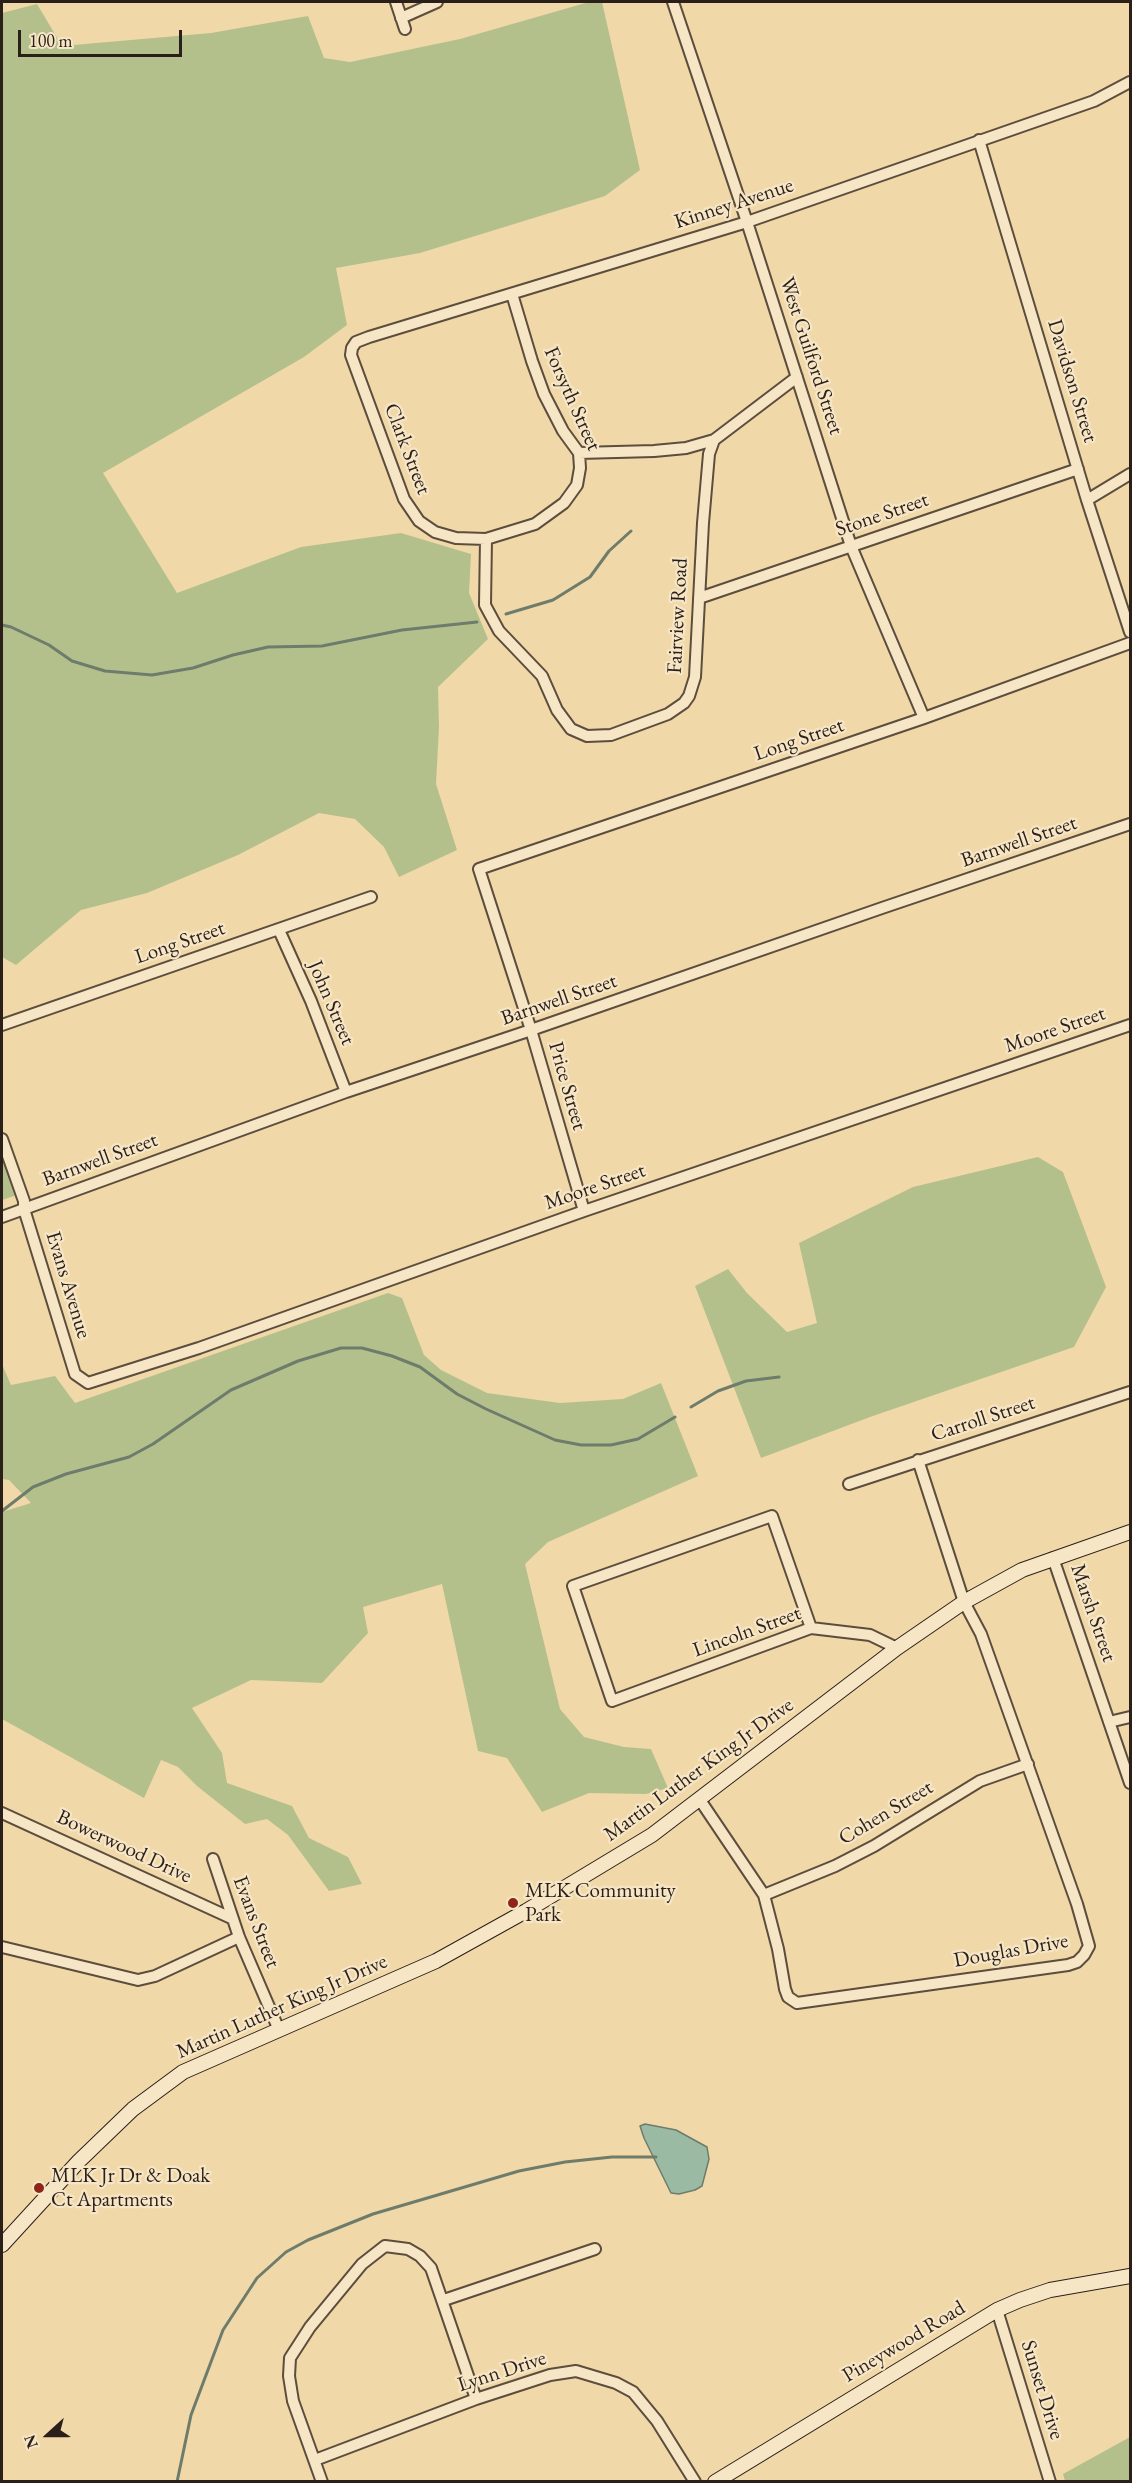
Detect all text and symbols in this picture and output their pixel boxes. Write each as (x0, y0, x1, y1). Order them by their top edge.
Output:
scale bar (21, 18, 184, 56)
text: 100 m (29, 29, 73, 52)
street label: Kinney Avenue (671, 173, 797, 235)
street label: West Guilford Street (774, 274, 848, 438)
street label: Davidson Street (1041, 316, 1103, 446)
street label: Forsyth Street (538, 343, 606, 455)
street label: Clark Street (378, 400, 436, 498)
street label: Stone Street (832, 487, 932, 543)
street label: Fairview Road (662, 558, 694, 674)
street label: Long Street (751, 713, 847, 767)
street label: Barnwell Street (958, 810, 1080, 874)
street label: Long Street (132, 916, 228, 970)
street label: John Street (302, 957, 360, 1049)
street label: Barnwell Street (498, 968, 620, 1032)
street label: Moore Street (1001, 1001, 1109, 1059)
street label: Price Street (542, 1039, 592, 1133)
street label: Barnwell Street (39, 1128, 161, 1192)
street label: Moore Street (541, 1158, 649, 1216)
street label: Evans Avenue (40, 1228, 96, 1342)
street label: Carroll Street (928, 1390, 1038, 1448)
street label: Marsh Street (1065, 1561, 1121, 1665)
street label: Lincoln Street (690, 1601, 804, 1663)
street label: Martin Luther King Jr Drive (599, 1693, 799, 1847)
street label: Cohen Street (834, 1775, 938, 1851)
street label: Bowerwood Drive (53, 1805, 195, 1889)
street label: Evans Street (227, 1872, 285, 1972)
place label: MLK Community Park (525, 1878, 676, 1928)
marker: MLK Community Park (506, 1896, 520, 1910)
street label: Douglas Drive (952, 1929, 1070, 1973)
street label: Martin Luther King Jr Drive (173, 1949, 391, 2065)
place label: MLK Jr Dr & Doak Ct Apartments (51, 2163, 210, 2213)
marker: MLK Jr Dr & Doak Ct Apartments (32, 2181, 46, 2195)
street label: Pineywood Road (838, 2295, 970, 2389)
street label: Sunset Drive (1015, 2337, 1069, 2443)
street label: Lynn Drive (455, 2346, 549, 2398)
north arrow (18, 2405, 78, 2465)
text: N (19, 2432, 43, 2451)

